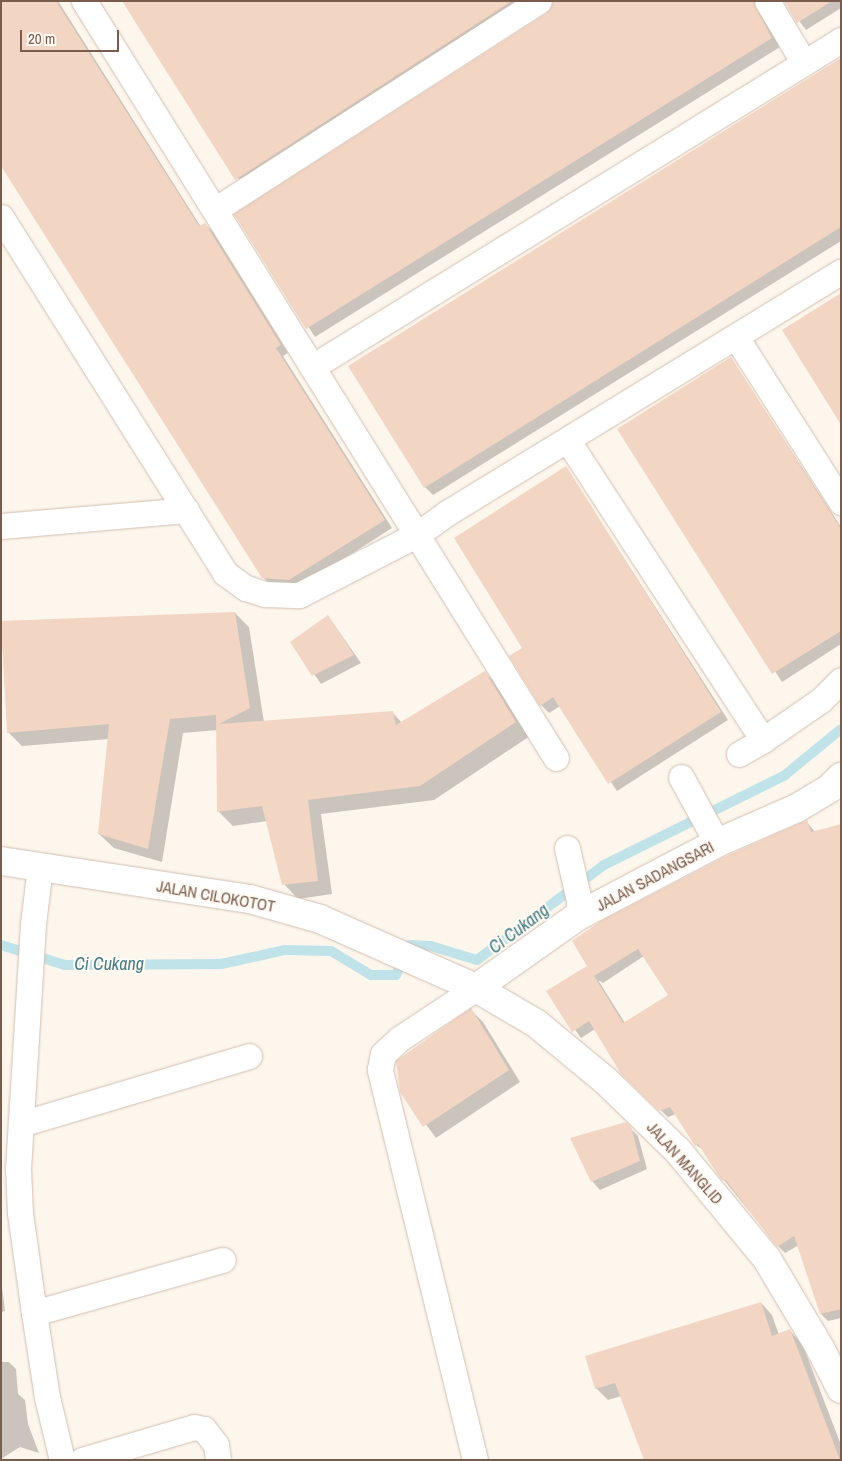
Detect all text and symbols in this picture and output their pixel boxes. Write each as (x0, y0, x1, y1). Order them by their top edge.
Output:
scale bar (22, 20, 121, 52)
text: 20 m (28, 28, 55, 49)
street label: JALAN SADANGSARI (593, 837, 717, 915)
street label: JALAN CILOKOTOT (155, 876, 277, 916)
water label: Ci Cukang (485, 899, 553, 959)
water label: Ci Cukang (74, 953, 144, 975)
street label: JALAN MANGLID (643, 1118, 727, 1208)

